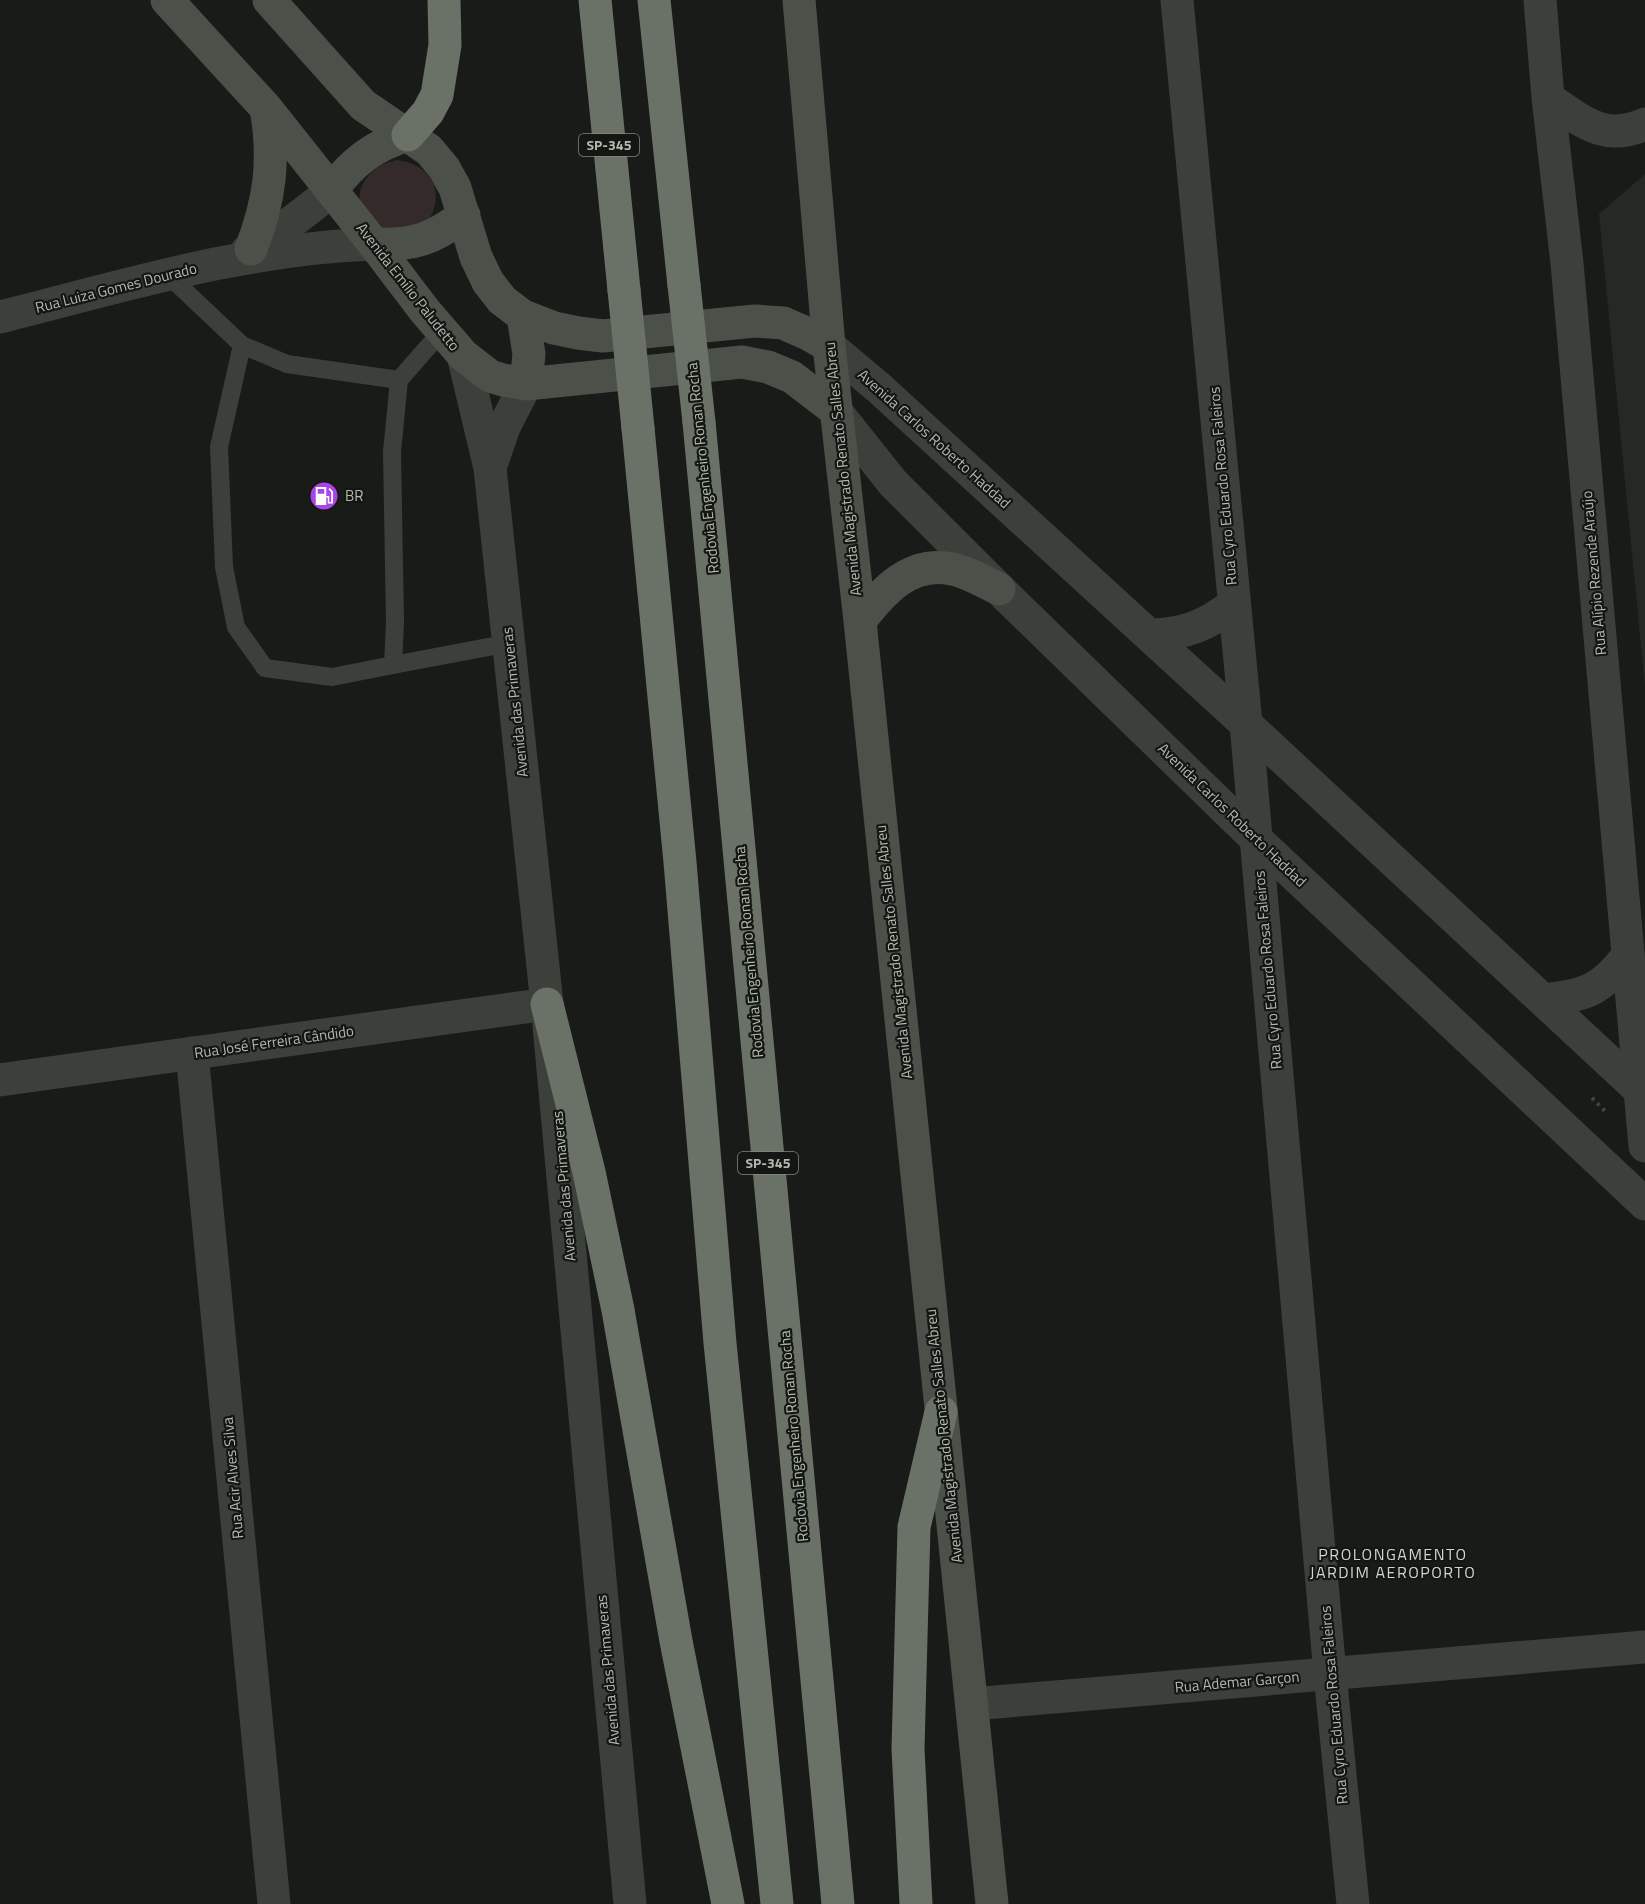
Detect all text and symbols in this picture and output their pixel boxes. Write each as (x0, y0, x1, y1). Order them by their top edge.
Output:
road number: SP-345 (579, 134, 639, 156)
street label: Avenida Emílio Paludetto (351, 218, 466, 356)
street label: Rua Luiza Gomes Dourado (33, 256, 199, 319)
street label: Avenida Magistrado Renato Salles Abreu (818, 341, 867, 597)
street label: Rodovia Engenheiro Ronan Rocha (680, 361, 725, 575)
street label: Avenida Carlos Roberto Haddad (853, 363, 1016, 514)
street label: Rua Cyro Eduardo Rosa Faleiros (1202, 386, 1243, 586)
fuel station icon: BR (308, 480, 340, 512)
place label: BR (345, 484, 363, 507)
street label: Rua Alípio Rezende Araújo (1575, 490, 1612, 656)
street label: Avenida das Primaveras (495, 626, 534, 778)
street label: Avenida Carlos Roberto Haddad (1153, 737, 1312, 892)
street label: Avenida Magistrado Renato Salles Abreu (869, 824, 918, 1080)
street label: Rodovia Engenheiro Ronan Rocha (728, 845, 769, 1059)
street label: Rua Cyro Eduardo Rosa Faleiros (1247, 870, 1288, 1070)
street label: Rua José Ferreira Cândido (193, 1019, 355, 1064)
street label: Avenida das Primaveras (545, 1110, 582, 1262)
road number: SP-345 (738, 1152, 798, 1174)
street label: Avenida Magistrado Renato Salles Abreu (919, 1308, 968, 1564)
street label: Rodovia Engenheiro Ronan Rocha (773, 1329, 814, 1543)
street label: Rua Acir Alves Silva (216, 1416, 249, 1540)
district label: PROLONGAMENTO JARDIM AEROPORTO (1310, 1542, 1476, 1584)
street label: Avenida das Primaveras (589, 1594, 626, 1746)
street label: Rua Cyro Eduardo Rosa Faleiros (1313, 1605, 1354, 1805)
street label: Rua Ademar Garçon (1174, 1665, 1300, 1698)

